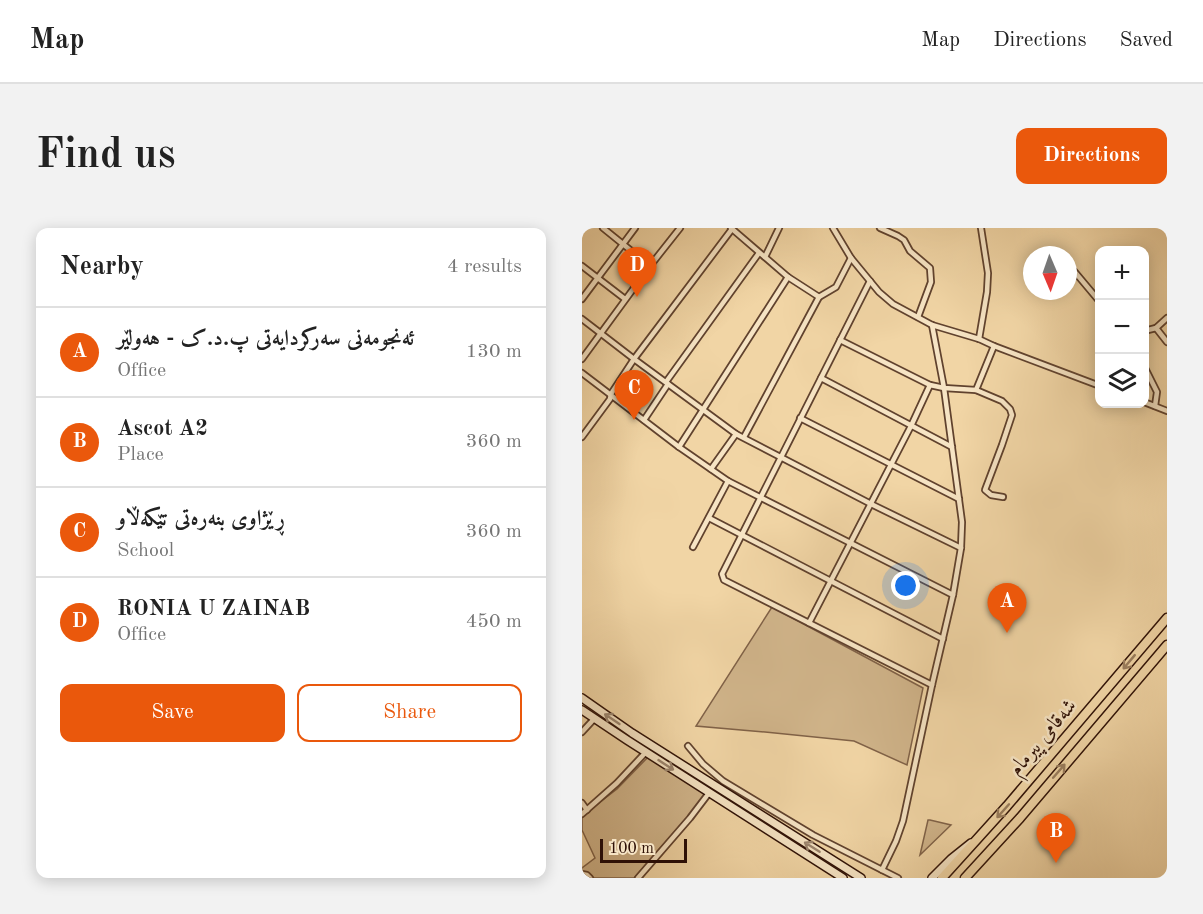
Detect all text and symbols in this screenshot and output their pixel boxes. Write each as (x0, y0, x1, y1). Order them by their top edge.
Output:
text: Map (30, 27, 84, 55)
text: Map (921, 30, 960, 51)
text: Directions (993, 30, 1087, 51)
text: Saved (1120, 30, 1173, 51)
button: Directions (1016, 128, 1167, 184)
text: Find us (36, 135, 175, 177)
north arrow (1023, 246, 1077, 300)
map controls (1095, 246, 1149, 408)
button: + (1095, 246, 1149, 300)
pin: D (618, 248, 656, 297)
text: Nearby (60, 254, 144, 280)
text: 4 results (447, 257, 522, 277)
button: − (1095, 300, 1149, 354)
text: ئەنجومەنی سەرکردایەتی پ.د.ک - هەولێر (117, 328, 414, 350)
text: A (72, 342, 87, 362)
text: 130 m (466, 342, 522, 362)
button: layers (1095, 354, 1149, 408)
text: Office (117, 361, 166, 381)
pin: C (614, 370, 654, 420)
text: Ascot A2 (117, 418, 208, 440)
text: B (72, 432, 87, 452)
text: 360 m (466, 432, 522, 452)
text: Place (117, 445, 164, 465)
text: ڕێژاوی بنەرەتی تێکەڵاو (117, 508, 285, 530)
text: C (73, 522, 86, 542)
text: 360 m (466, 522, 522, 542)
text: School (117, 541, 174, 561)
your location (891, 571, 920, 600)
pin: A (988, 584, 1026, 633)
text: RONIA U ZAINAB (117, 598, 310, 620)
text: D (72, 612, 87, 632)
text: 450 m (466, 612, 522, 632)
text: Office (117, 625, 166, 645)
one-way arrow (1122, 654, 1136, 669)
button: Save (60, 684, 285, 742)
button: Share (297, 684, 522, 742)
street label: شەقامی پیرمام (1005, 696, 1086, 784)
one-way arrow (604, 713, 621, 725)
one-way arrow (657, 759, 674, 771)
one-way arrow (1053, 763, 1066, 779)
one-way arrow (996, 803, 1010, 818)
pin: B (1036, 814, 1076, 863)
scale bar (600, 836, 687, 864)
one-way arrow (804, 840, 821, 852)
text: 100 m (609, 841, 654, 857)

